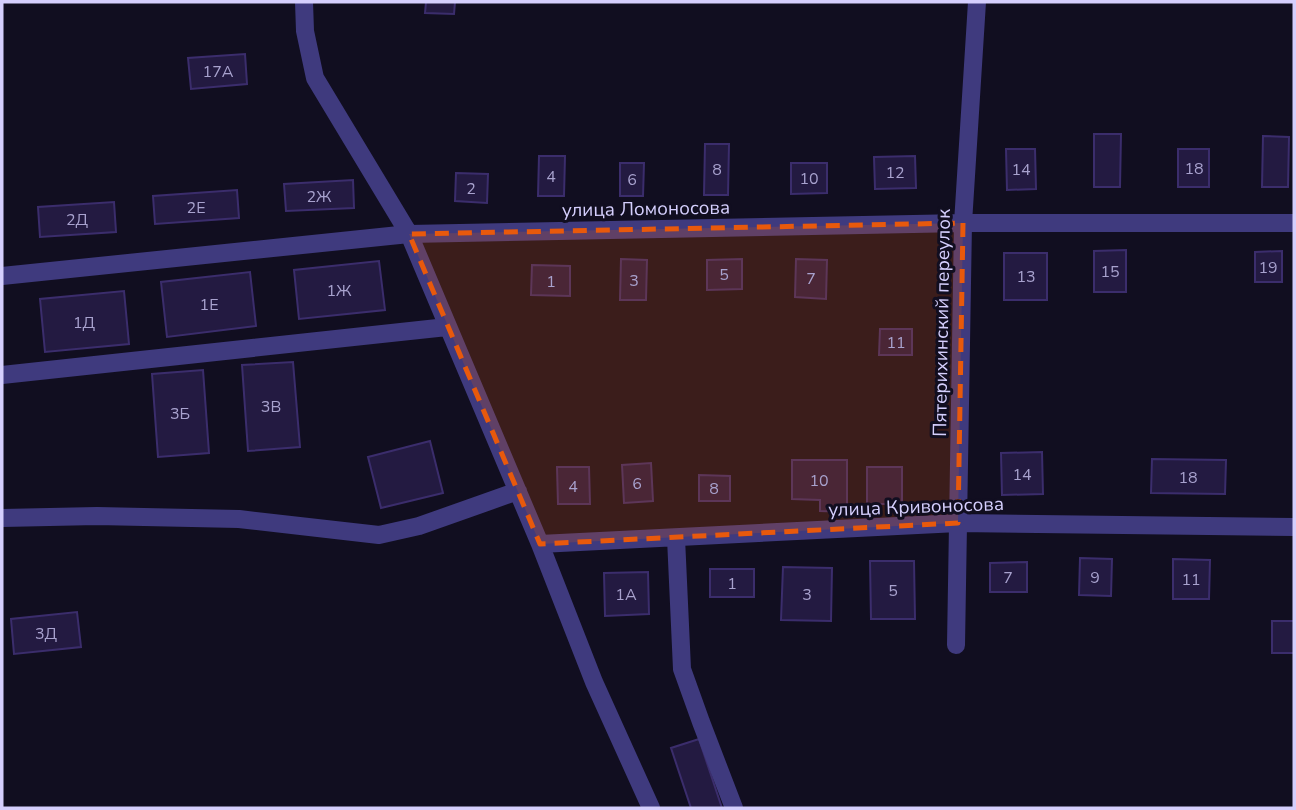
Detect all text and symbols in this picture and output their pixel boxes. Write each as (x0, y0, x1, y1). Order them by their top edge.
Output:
house number: 17А (203, 61, 234, 83)
house number: 18 (1184, 158, 1204, 180)
house number: 8 (712, 159, 722, 181)
house number: 14 (1011, 159, 1031, 181)
house number: 12 (885, 162, 905, 184)
house number: 4 (546, 166, 556, 188)
house number: 10 (799, 168, 819, 190)
house number: 6 (627, 169, 637, 191)
house number: 2 (466, 178, 476, 200)
house number: 2Ж (306, 186, 332, 208)
street label: улица Ломоносова (562, 195, 730, 223)
house number: 2Е (187, 197, 205, 219)
house number: 2Д (66, 209, 89, 231)
street label: Пятерихинский переулок (927, 209, 957, 437)
house number: 19 (1258, 257, 1278, 279)
house number: 15 (1100, 261, 1120, 283)
house number: 5 (719, 264, 729, 286)
house number: 13 (1016, 266, 1036, 288)
house number: 7 (806, 268, 816, 290)
house number: 3 (629, 270, 639, 292)
house number: 1 (546, 271, 556, 293)
house number: 1Ж (326, 280, 352, 302)
house number: 1Е (200, 294, 218, 316)
house number: 1Д (73, 312, 96, 334)
house number: 11 (886, 332, 906, 354)
house number: 3В (261, 396, 281, 418)
house number: 3Б (170, 403, 190, 425)
house number: 14 (1012, 464, 1032, 486)
house number: 18 (1178, 467, 1198, 489)
house number: 10 (809, 470, 829, 492)
house number: 6 (632, 473, 642, 495)
house number: 4 (568, 476, 578, 498)
house number: 8 (709, 478, 719, 500)
street label: улица Кривоносова (828, 491, 1004, 523)
house number: 7 (1003, 567, 1013, 589)
house number: 9 (1090, 567, 1100, 589)
house number: 11 (1181, 569, 1201, 591)
house number: 1 (727, 573, 737, 595)
house number: 5 (888, 580, 898, 602)
house number: 1А (615, 584, 637, 606)
house number: 3 (802, 584, 812, 606)
house number: 3Д (35, 623, 58, 645)

